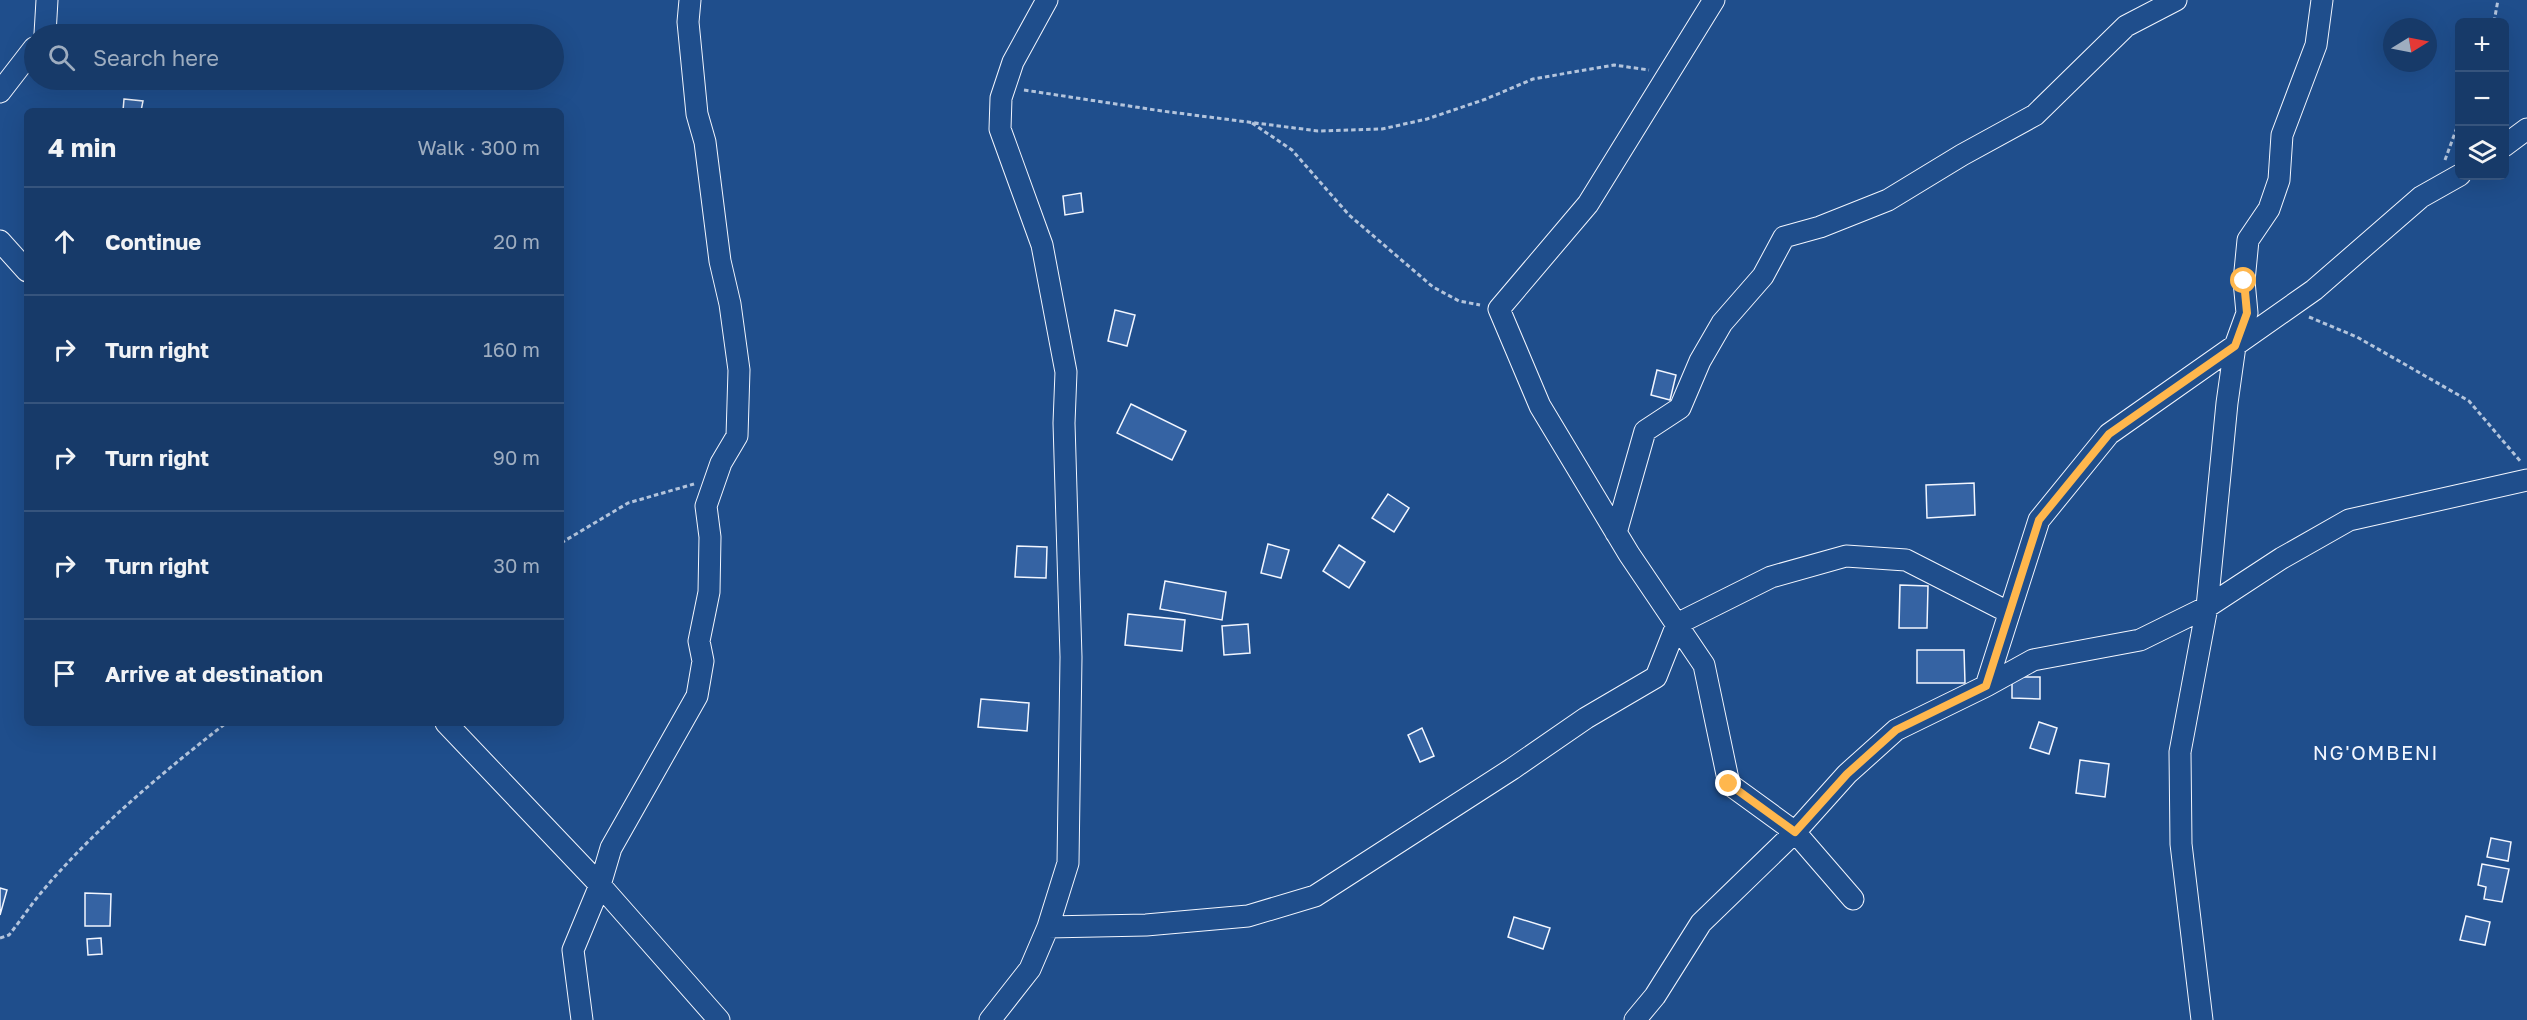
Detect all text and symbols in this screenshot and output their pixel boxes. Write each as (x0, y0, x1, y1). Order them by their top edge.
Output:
north arrow (2383, 18, 2437, 72)
map controls (2455, 18, 2509, 180)
button: + (2455, 18, 2509, 72)
search box (24, 24, 564, 90)
icon: search (45, 41, 78, 74)
text: Search here (93, 44, 219, 71)
button: − (2455, 72, 2509, 126)
button: layers (2455, 126, 2509, 180)
text: 4 min (48, 132, 116, 163)
text: Walk · 300 m (417, 135, 540, 159)
icon: ahead (48, 225, 81, 258)
text: Continue (105, 228, 201, 255)
text: 20 m (493, 229, 540, 253)
route start (2230, 267, 2256, 293)
icon: right (48, 333, 81, 366)
text: Turn right (105, 336, 209, 363)
text: 160 m (483, 337, 540, 361)
icon: right (48, 441, 81, 474)
text: Turn right (105, 444, 209, 471)
text: 90 m (493, 445, 540, 469)
icon: right (48, 549, 81, 582)
text: Turn right (105, 552, 209, 579)
text: 30 m (493, 553, 540, 577)
icon: arrive (48, 657, 81, 690)
text: Arrive at destination (105, 660, 323, 687)
district label: NG'OMBENI (2313, 740, 2439, 764)
route end (1715, 770, 1741, 796)

